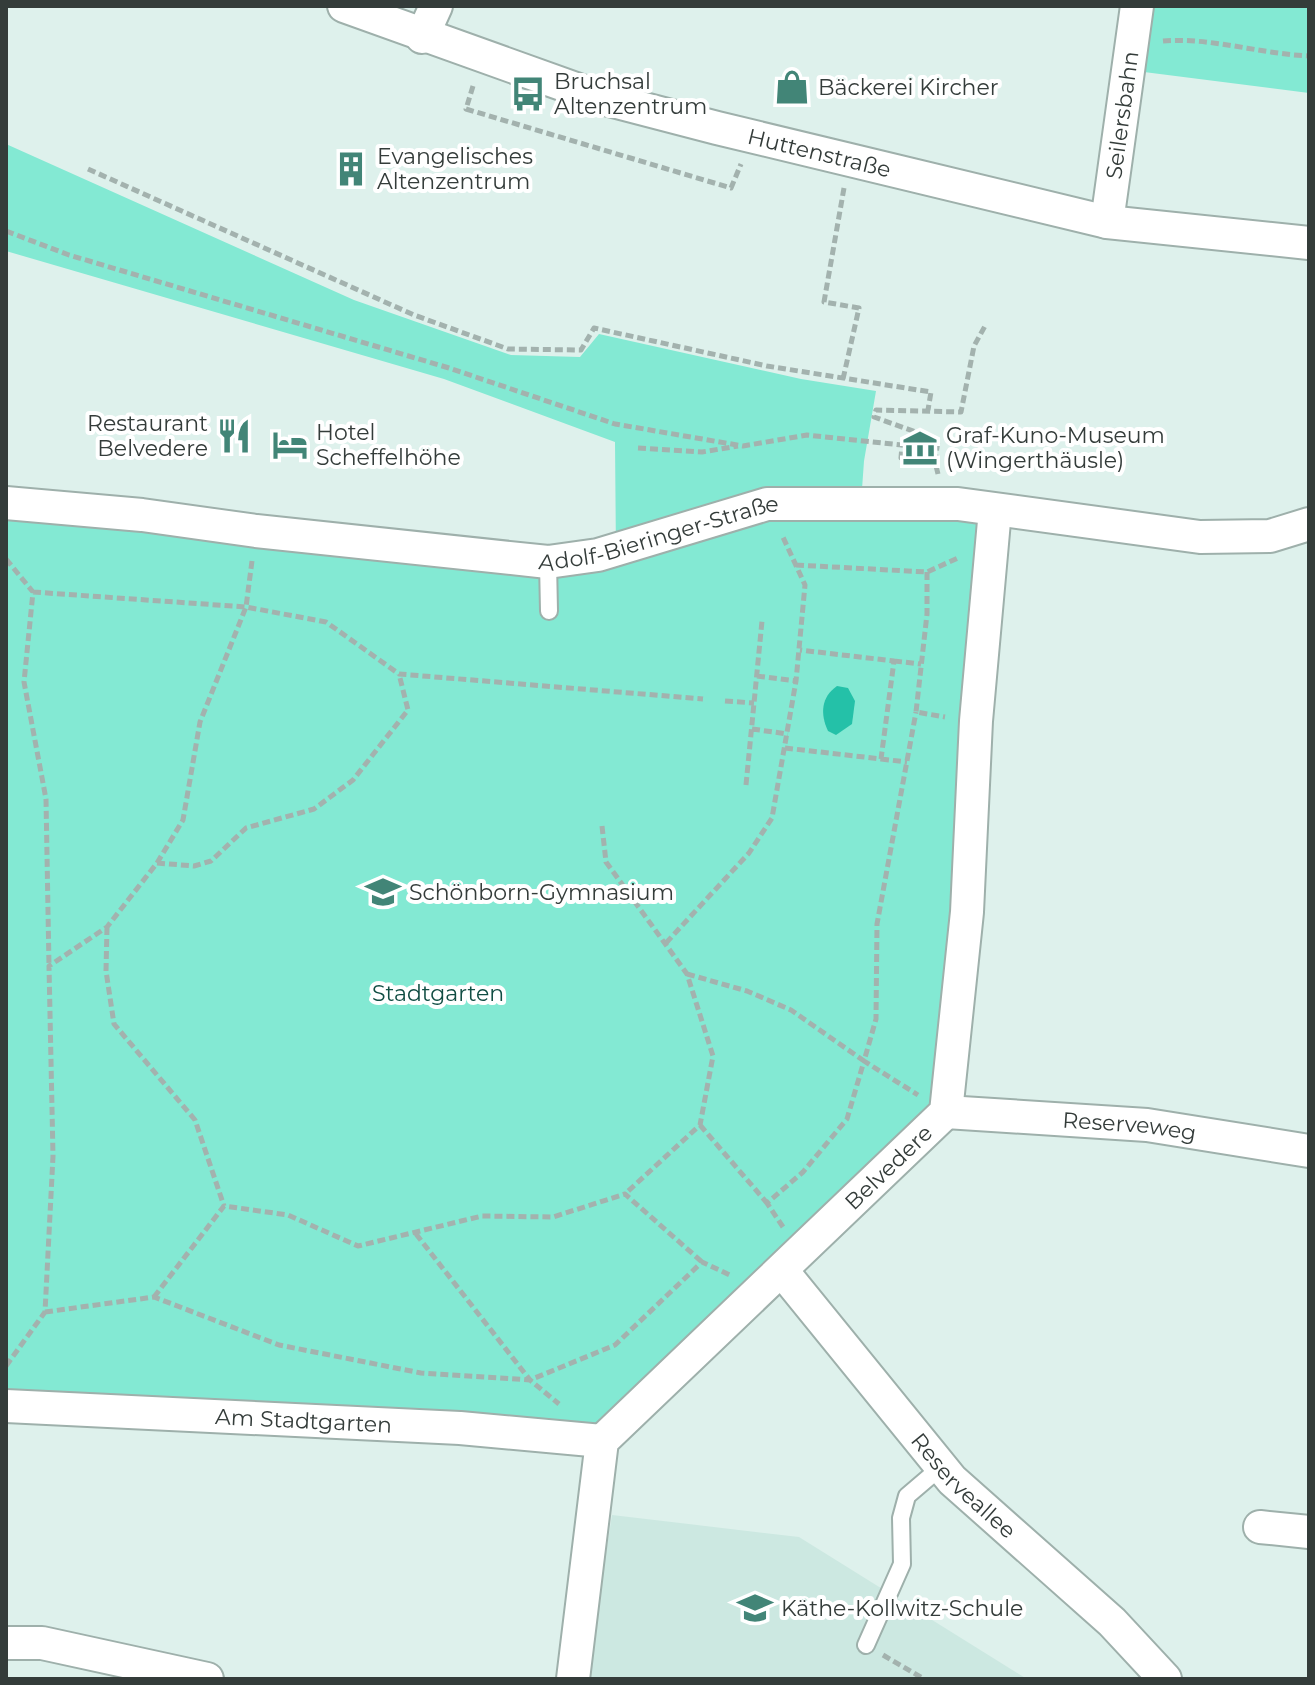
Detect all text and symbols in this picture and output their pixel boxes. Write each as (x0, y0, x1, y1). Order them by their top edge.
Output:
street label: Seilersbahn (1100, 49, 1144, 181)
place label: Bruchsal Altenzentrum (554, 68, 707, 120)
shop icon: Bäckerei Kircher (773, 68, 811, 106)
place label: Bäckerei Kircher (818, 74, 999, 101)
bus stop icon: Bruchsal Altenzentrum (509, 75, 547, 113)
street label: Huttenstraße (745, 122, 894, 183)
place label: Evangelisches Altenzentrum (377, 143, 533, 195)
building icon: Evangelisches Altenzentrum (332, 150, 370, 188)
place label: Restaurant Belvedere (87, 410, 208, 462)
restaurant icon: Restaurant Belvedere (215, 417, 253, 455)
place label: Hotel Scheffelhöhe (316, 419, 461, 471)
place label: Graf-Kuno-Museum (Wingerthäusle) (946, 422, 1165, 474)
hotel icon: Hotel Scheffelhöhe (271, 426, 309, 464)
museum icon: Graf-Kuno-Museum (Wingerthäusle) (901, 429, 939, 467)
street label: Adolf-Bieringer-Straße (538, 491, 779, 576)
school or university icon: Schönborn-Gymnasium (364, 873, 402, 911)
place label: Schönborn-Gymnasium (409, 879, 674, 906)
park label: Stadtgarten (372, 980, 504, 1007)
street label: Reserveweg (1062, 1106, 1198, 1146)
street label: Belvedere (839, 1119, 938, 1215)
street label: Am Stadtgarten (215, 1403, 393, 1438)
street label: Reserveallee (905, 1427, 1022, 1544)
school or university icon: Käthe-Kollwitz-Schule (736, 1589, 774, 1627)
place label: Käthe-Kollwitz-Schule (781, 1595, 1023, 1622)

